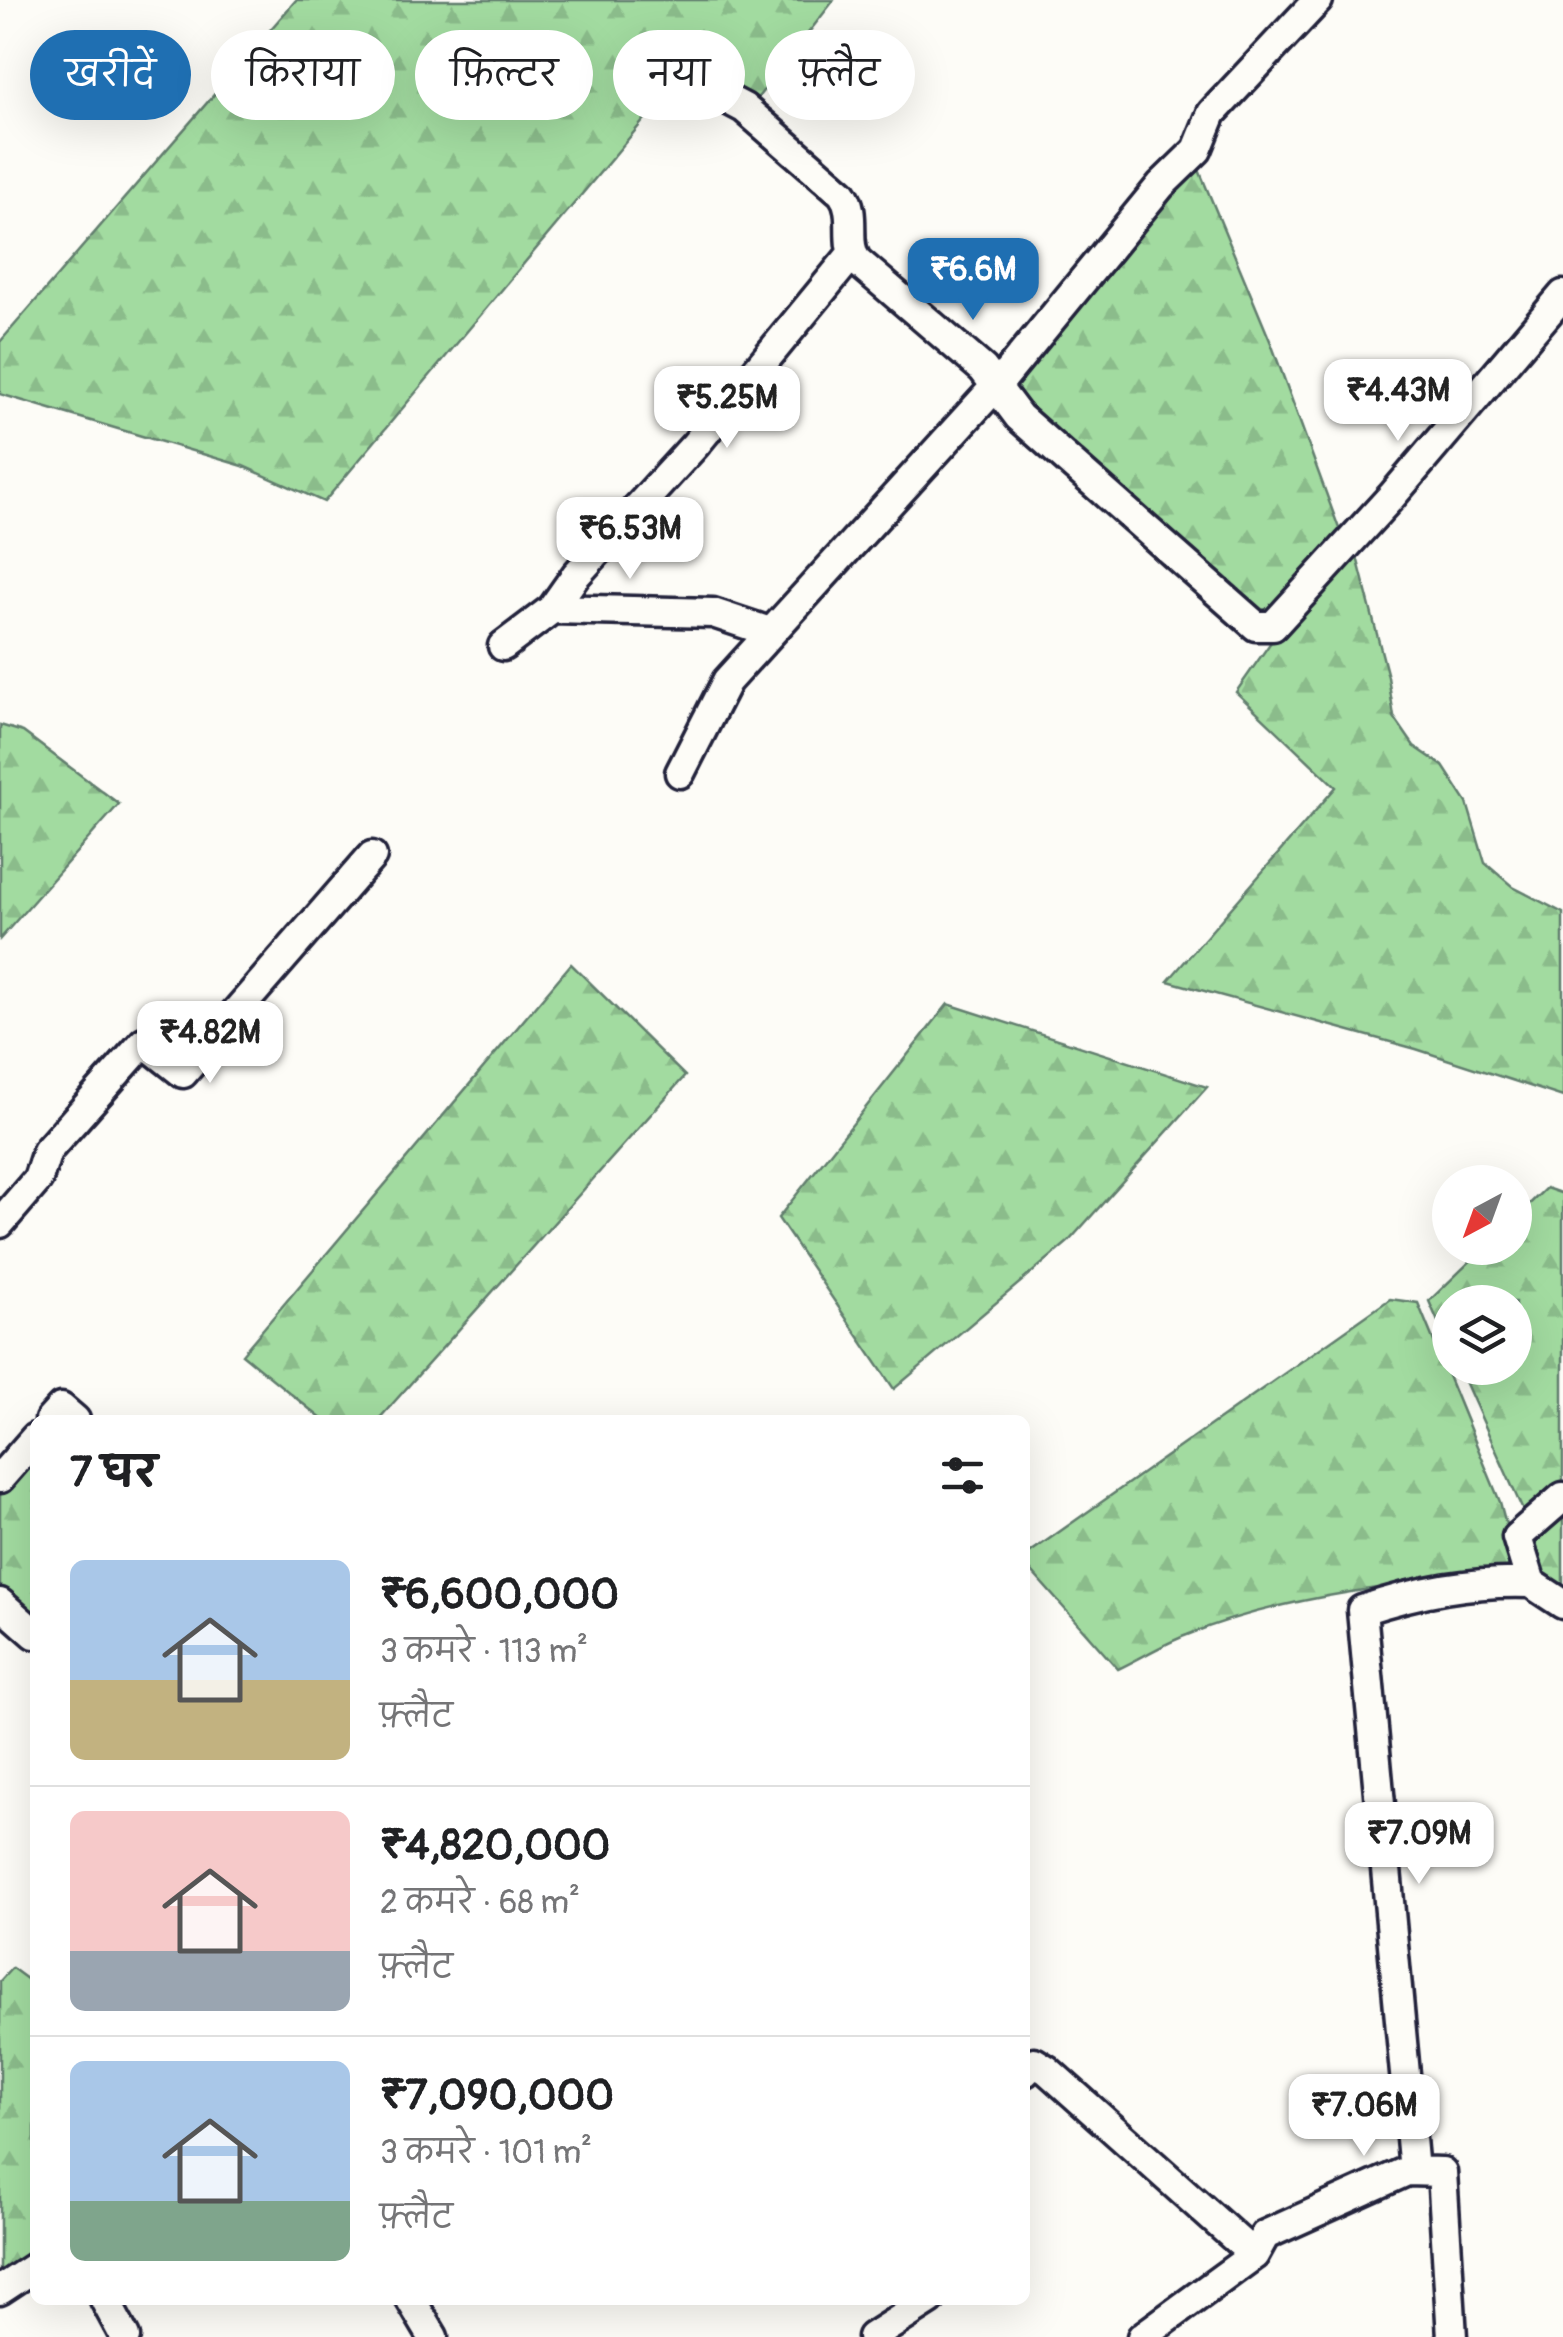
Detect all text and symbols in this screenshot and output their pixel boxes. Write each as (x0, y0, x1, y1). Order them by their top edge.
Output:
chip: खरीदें (30, 30, 191, 120)
chip: किराया (211, 30, 395, 120)
chip: फ़िल्टर (415, 30, 593, 120)
chip: नया (613, 30, 745, 120)
chip: फ़्लैट (765, 30, 915, 120)
pin: ₹6.6M (903, 238, 1043, 323)
text: ₹6.6M (930, 250, 1016, 290)
pin: ₹4.43M (1317, 359, 1479, 444)
pin: ₹5.25M (646, 366, 808, 451)
text: ₹4.43M (1346, 371, 1450, 411)
text: ₹5.25M (676, 378, 778, 418)
pin: ₹6.53M (549, 497, 711, 582)
text: ₹6.53M (578, 509, 682, 549)
pin: ₹4.82M (129, 1001, 291, 1086)
text: ₹4.82M (159, 1013, 261, 1053)
north arrow (1432, 1165, 1532, 1265)
map controls (1432, 1165, 1532, 1385)
button: layers (1432, 1285, 1532, 1385)
text: 7 घर (70, 1447, 157, 1499)
icon: filters (935, 1448, 990, 1503)
text: ₹6,600,000 (380, 1569, 619, 1621)
icon: home (150, 1600, 270, 1720)
text: 3 कमरे · 113 m² (380, 1632, 588, 1672)
text: फ़्लैट (380, 1697, 453, 1737)
pin: ₹7.09M (1338, 1802, 1500, 1887)
text: ₹7.09M (1367, 1814, 1471, 1854)
text: ₹4,820,000 (380, 1820, 610, 1872)
icon: home (150, 1851, 270, 1971)
text: 2 कमरे · 68 m² (380, 1883, 580, 1923)
text: फ़्लैट (380, 1948, 453, 1988)
text: ₹7,090,000 (380, 2070, 614, 2122)
pin: ₹7.06M (1283, 2074, 1445, 2159)
text: ₹7.06M (1311, 2086, 1417, 2126)
icon: home (150, 2101, 270, 2221)
text: 3 कमरे · 101 m² (380, 2133, 592, 2173)
text: फ़्लैट (380, 2198, 453, 2238)

